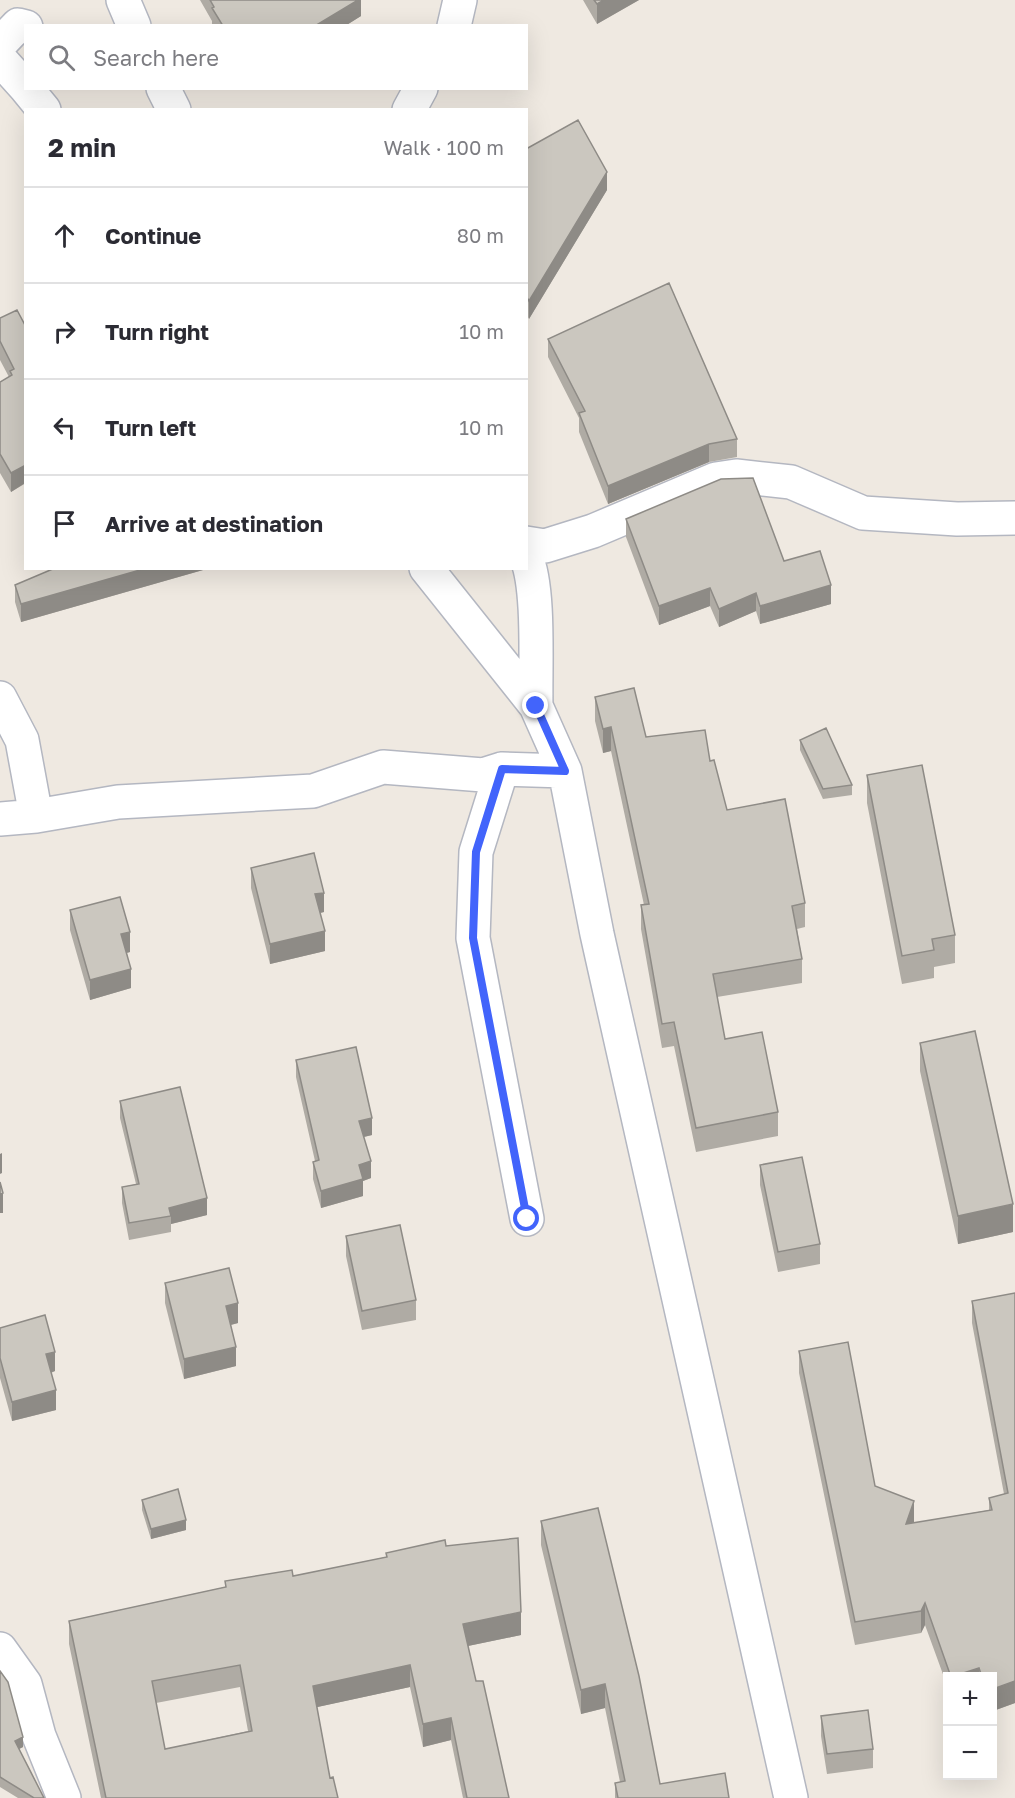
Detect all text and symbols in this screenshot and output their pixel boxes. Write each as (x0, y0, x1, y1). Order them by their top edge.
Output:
search box (24, 24, 528, 90)
icon: search (45, 41, 78, 74)
text: Search here (93, 44, 219, 71)
text: 2 min (48, 132, 116, 163)
text: Walk · 100 m (383, 135, 504, 159)
icon: ahead (48, 219, 81, 252)
text: Continue (105, 222, 201, 249)
text: 80 m (457, 223, 504, 247)
icon: right (48, 315, 81, 348)
text: Turn right (105, 318, 209, 345)
text: 10 m (459, 319, 504, 343)
icon: left (48, 411, 81, 444)
text: Turn left (105, 414, 196, 441)
text: 10 m (459, 415, 504, 439)
icon: arrive (48, 507, 81, 540)
text: Arrive at destination (105, 510, 323, 537)
route end (522, 692, 548, 718)
route start (513, 1205, 539, 1231)
map controls (943, 1672, 997, 1780)
button: + (943, 1672, 997, 1726)
button: − (943, 1726, 997, 1780)

